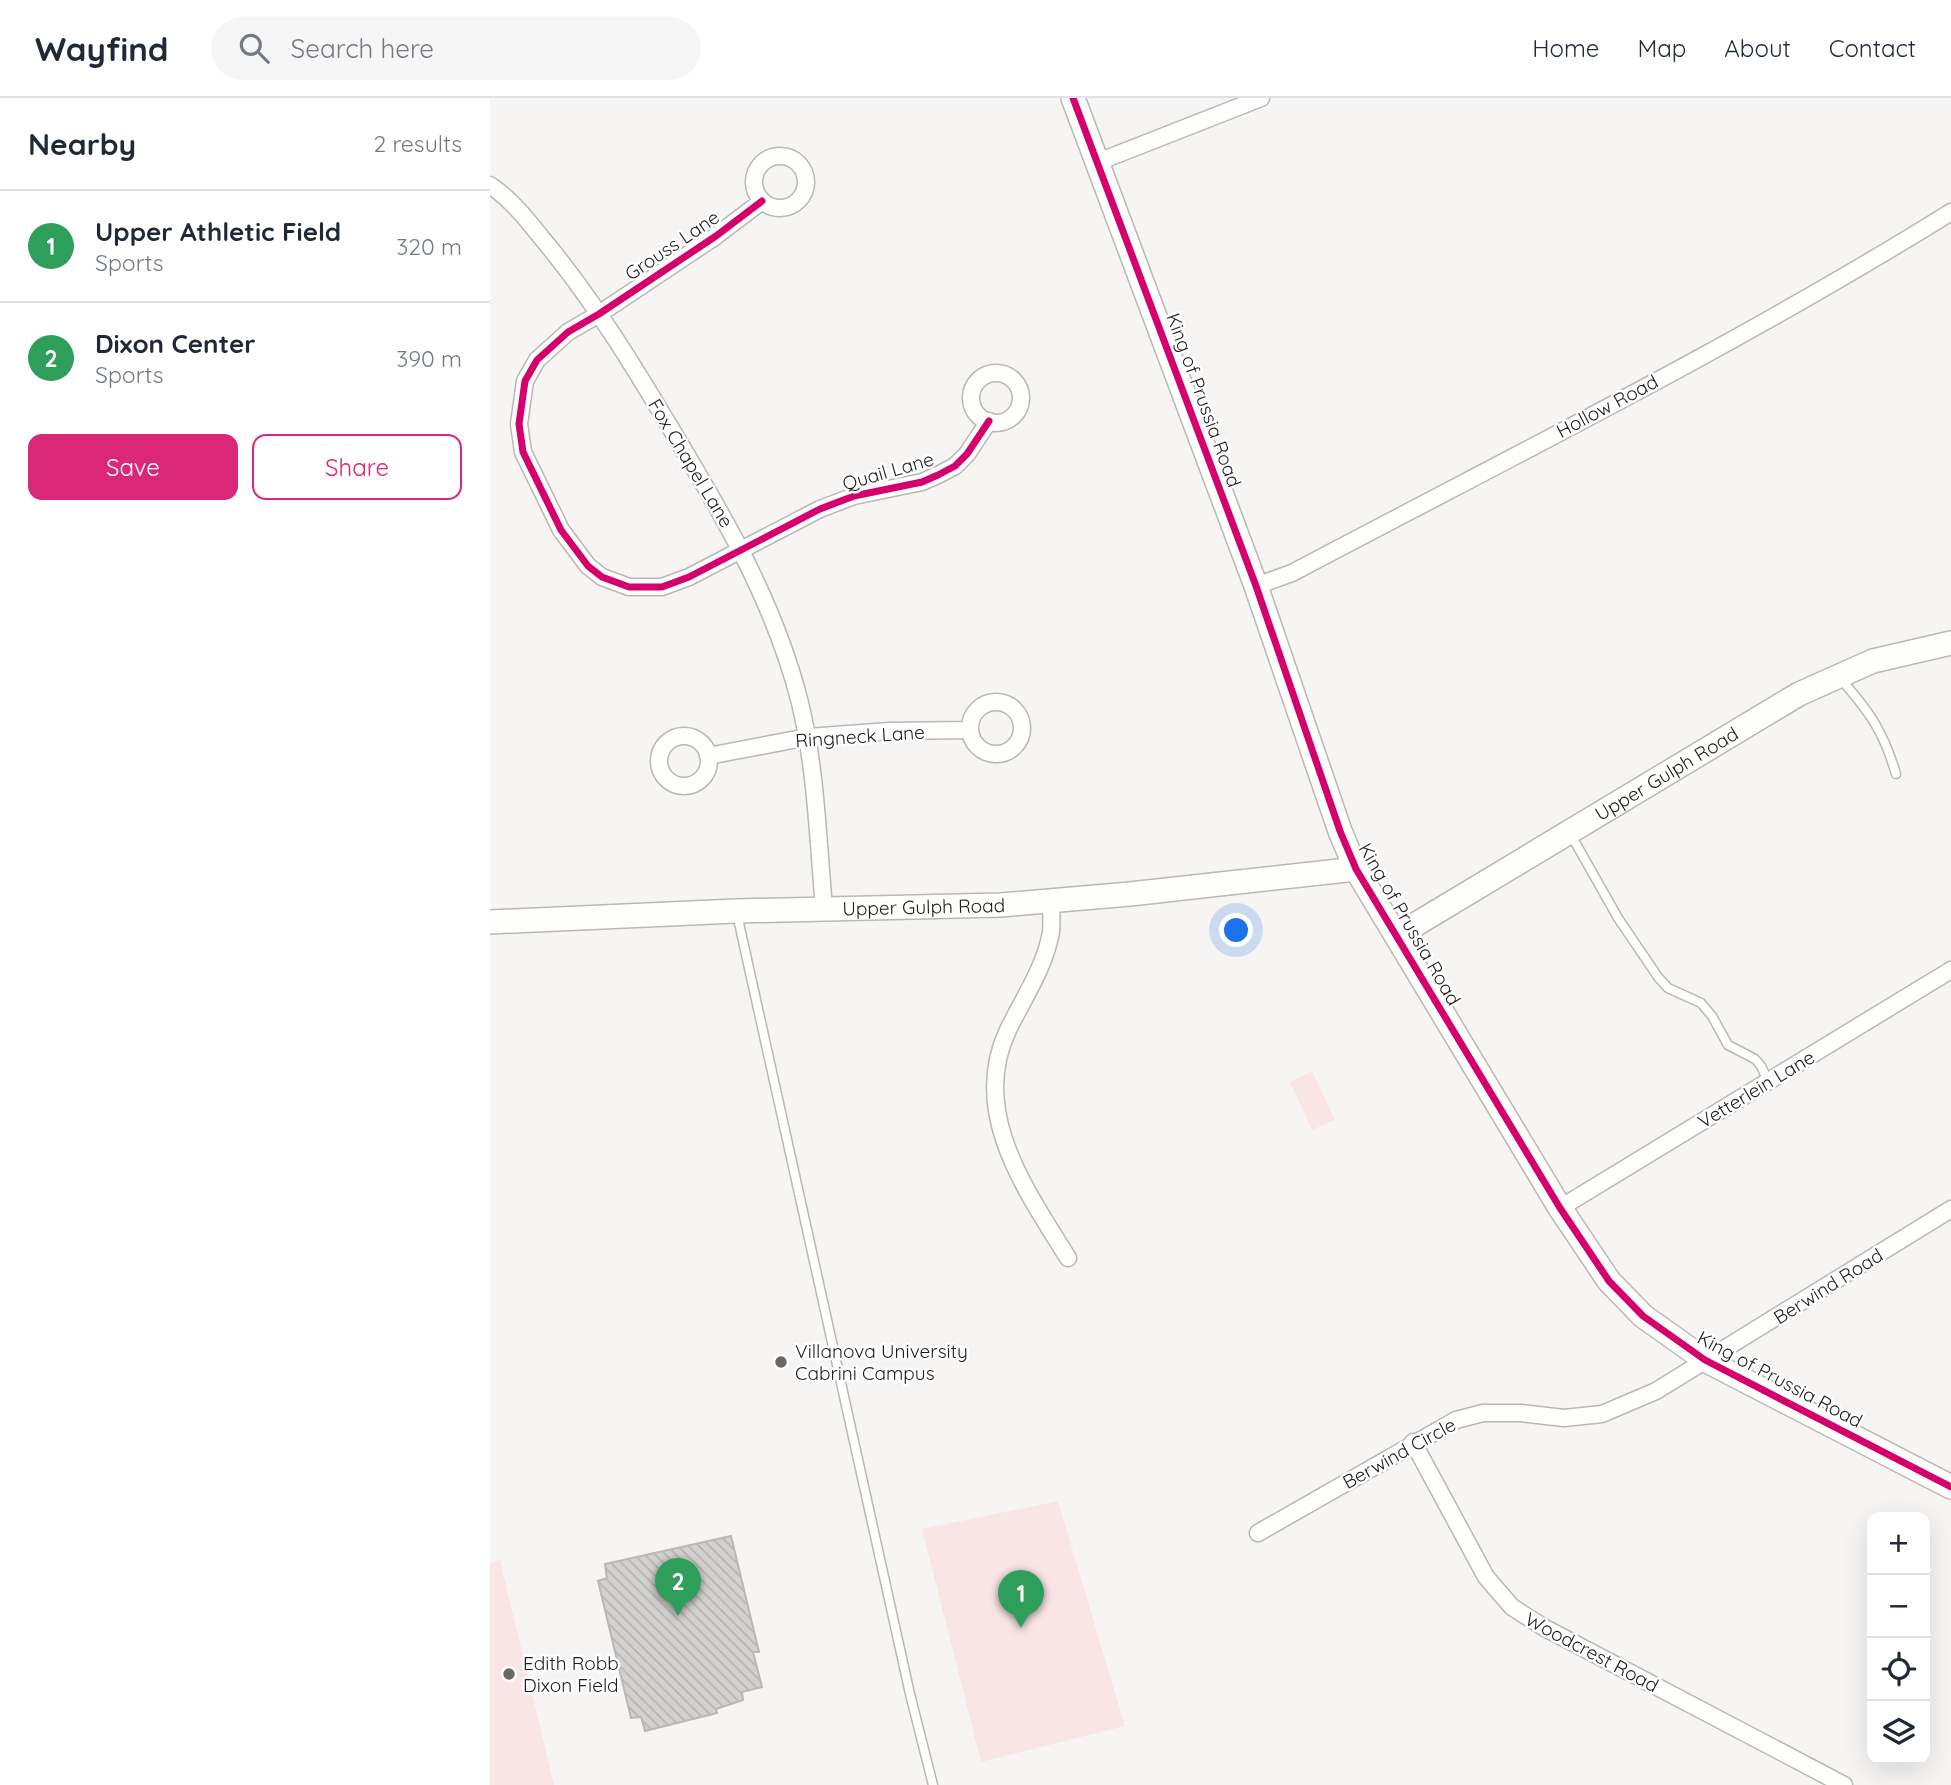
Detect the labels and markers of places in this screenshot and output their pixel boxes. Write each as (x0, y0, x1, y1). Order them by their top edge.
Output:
place label: Villanova University Cabrini Campus (795, 1339, 968, 1385)
marker: Villanova University Cabrini Campus (773, 1354, 789, 1370)
pin: 2 (655, 1558, 701, 1616)
pin: 1 (998, 1570, 1044, 1628)
place label: Edith Robb Dixon Field (523, 1651, 619, 1697)
marker: Edith Robb Dixon Field (501, 1666, 517, 1682)

